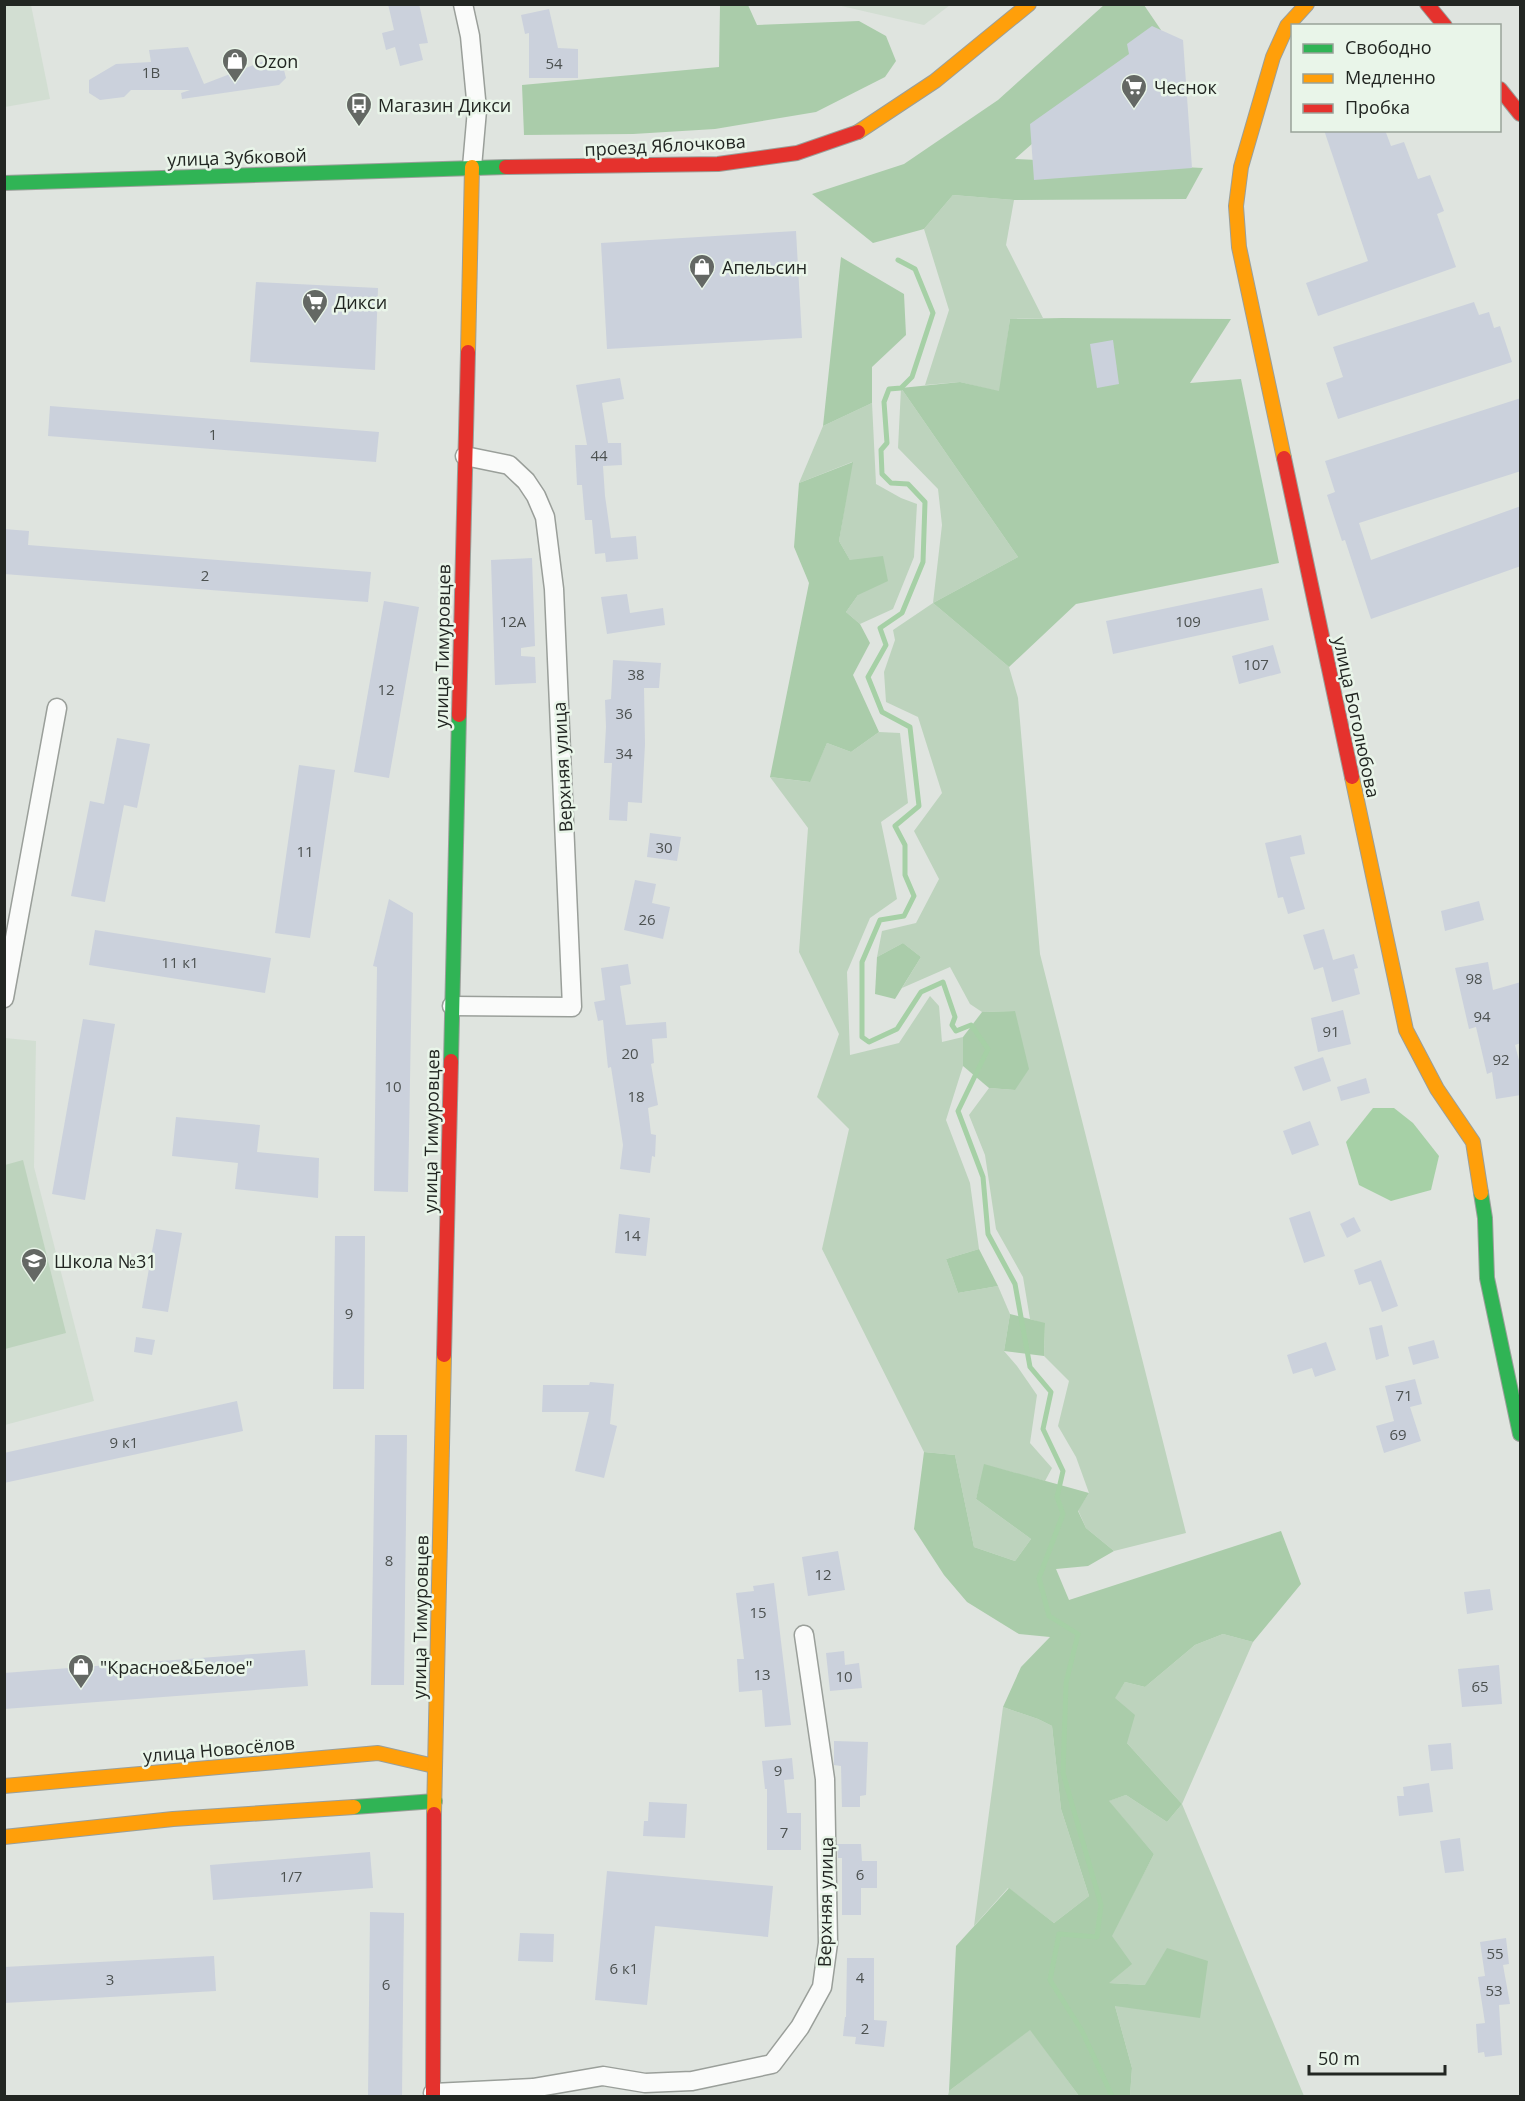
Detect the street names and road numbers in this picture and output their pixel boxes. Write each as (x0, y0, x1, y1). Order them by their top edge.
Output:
street label: проезд Яблочкова (584, 129, 746, 161)
street label: улица Зубковой (167, 143, 307, 171)
street label: улица Тимуровцев (429, 564, 455, 728)
street label: улица Боголюбова (1328, 634, 1386, 800)
street label: Верхняя улица (547, 701, 577, 833)
street label: улица Тимуровцев (418, 1049, 444, 1213)
street label: улица Тимуровцев (407, 1535, 433, 1699)
street label: улица Новосёлов (142, 1730, 296, 1768)
street label: Верхняя улица (812, 1837, 838, 1967)

